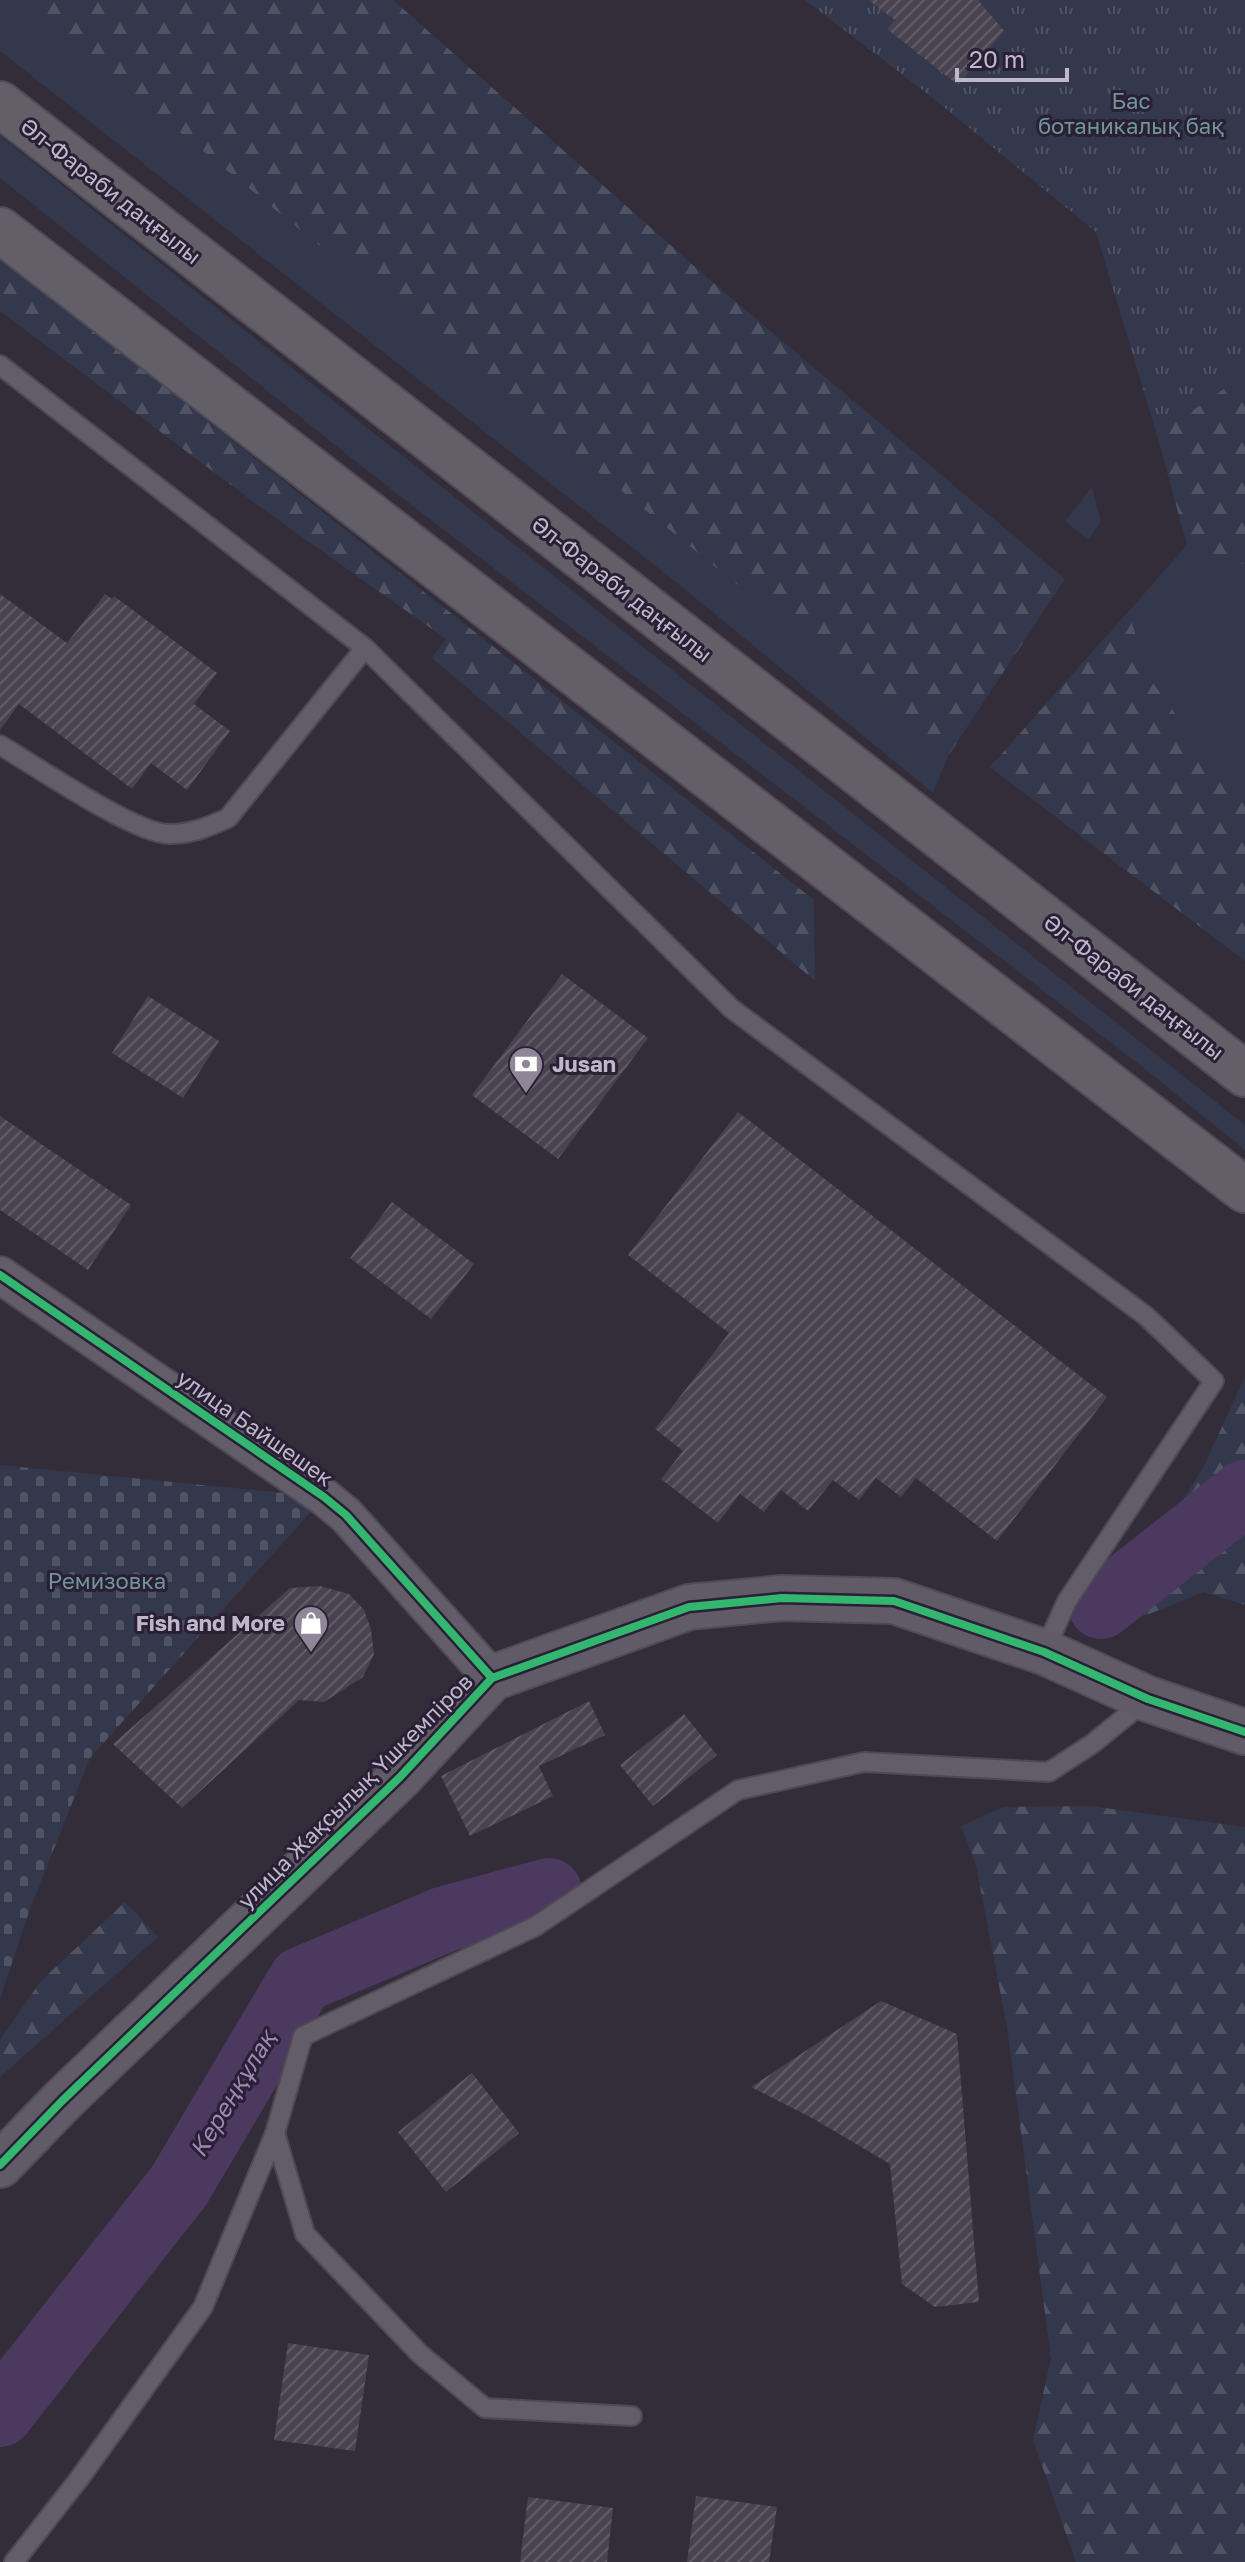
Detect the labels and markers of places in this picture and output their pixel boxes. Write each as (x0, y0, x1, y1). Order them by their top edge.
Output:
bank icon: Jusan (507, 1045, 545, 1095)
place label: Jusan (552, 1050, 616, 1077)
shop icon: Fish and More (292, 1604, 330, 1654)
place label: Fish and More (136, 1609, 285, 1636)

